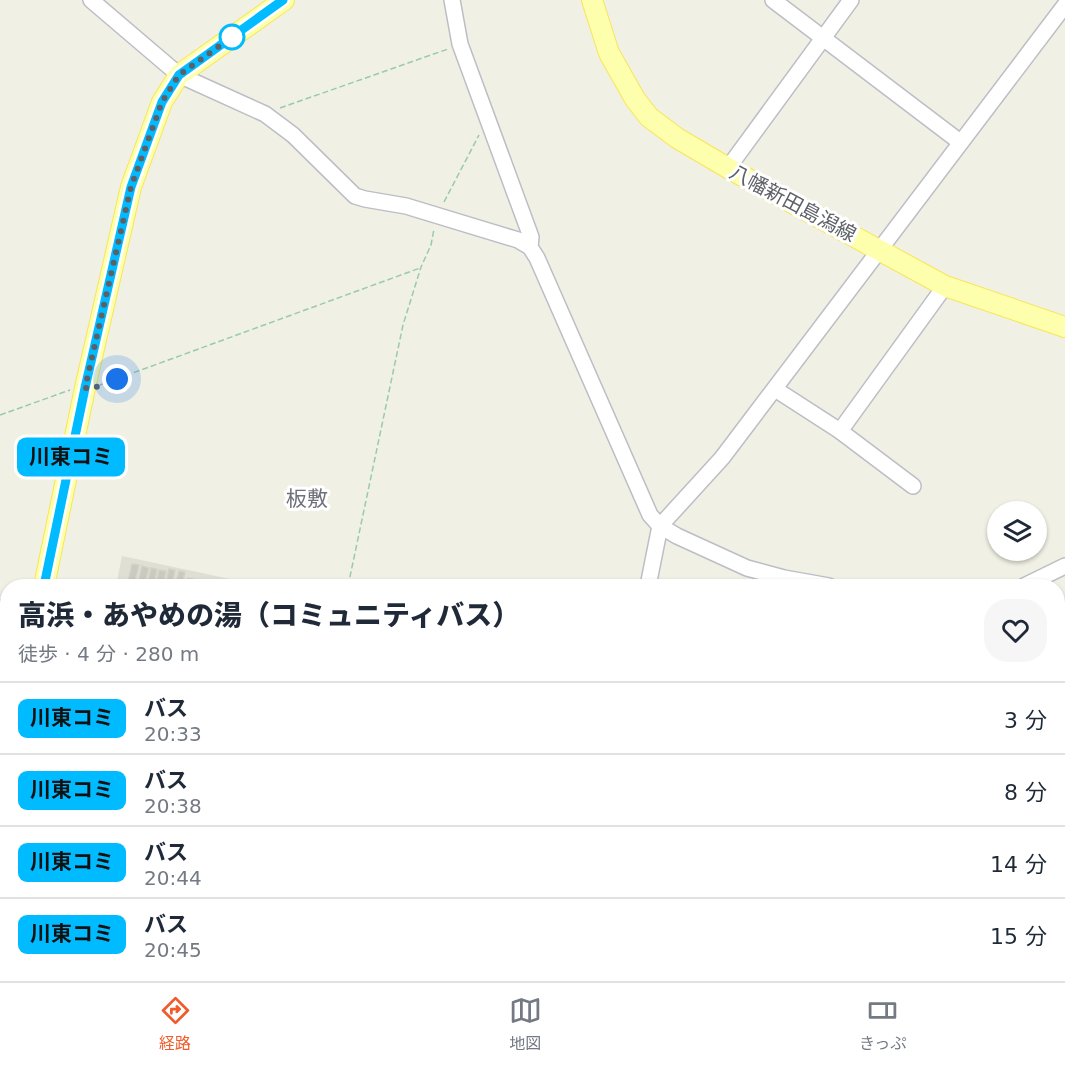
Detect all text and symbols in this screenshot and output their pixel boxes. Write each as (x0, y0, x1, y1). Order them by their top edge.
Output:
unlabelled marker (219, 24, 245, 50)
street label: 八幡新田島潟線 (726, 160, 860, 246)
your location (102, 364, 132, 394)
line badge: 川東コミ (29, 438, 113, 476)
text: 川東コミ (29, 445, 113, 469)
district label: 板敷 (286, 487, 328, 511)
map controls (987, 501, 1047, 561)
button: layers (987, 501, 1047, 561)
text: 高浜・あやめの湯（コミュニティバス） (18, 599, 520, 632)
button: heart (984, 599, 1047, 662)
text: 徒歩 · 4 分 · 280 m (18, 642, 199, 666)
text: バス (144, 696, 188, 721)
text: 川東コミ (30, 706, 114, 730)
text: 3 分 (1004, 708, 1047, 733)
text: 20:33 (144, 722, 202, 746)
text: バス (144, 768, 188, 793)
text: 川東コミ (30, 778, 114, 802)
text: 8 分 (1004, 780, 1047, 805)
text: 20:38 (144, 794, 202, 818)
text: バス (144, 840, 188, 865)
text: 川東コミ (30, 850, 114, 874)
text: 14 分 (990, 852, 1047, 877)
text: 20:44 (144, 866, 202, 890)
text: バス (144, 912, 188, 937)
text: 川東コミ (30, 922, 114, 946)
text: 15 分 (990, 924, 1047, 949)
text: 20:45 (144, 938, 202, 962)
tab: 経路 (159, 994, 192, 1054)
tab: 地図 (509, 994, 542, 1054)
tab: きっぷ (859, 994, 906, 1054)

